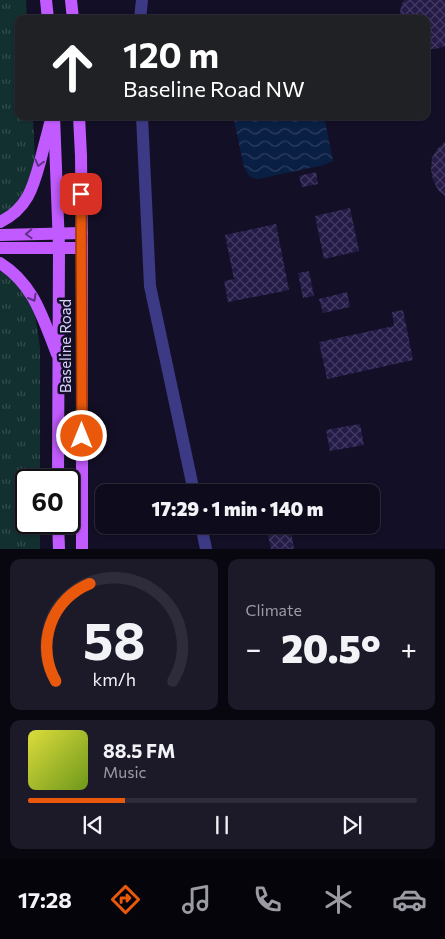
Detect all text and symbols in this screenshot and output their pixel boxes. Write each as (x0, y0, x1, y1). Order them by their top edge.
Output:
text: 120 m (123, 32, 219, 75)
icon: ahead (40, 35, 105, 100)
text: Baseline Road NW (123, 75, 305, 102)
one-way arrow (35, 159, 45, 167)
pin (60, 173, 102, 215)
icon: arrive (67, 180, 95, 208)
one-way arrow (25, 228, 33, 239)
one-way arrow (27, 293, 37, 302)
street label: Baseline Road (56, 299, 74, 393)
position arrow (55, 409, 107, 461)
speed limit sign: 60 (15, 469, 80, 534)
text: 17:29 · 1 min · 140 m (152, 497, 323, 520)
text: Climate (246, 600, 302, 619)
text: 58 (83, 607, 145, 671)
text: 20.5° (281, 624, 381, 671)
text: − (246, 631, 261, 665)
text: + (401, 631, 417, 665)
text: km/h (92, 668, 135, 690)
text: 88.5 FM (103, 739, 175, 762)
text: Music (103, 762, 147, 781)
icon: previous (79, 811, 107, 839)
icon: pause (208, 811, 236, 839)
icon: next (338, 811, 366, 839)
icon: directions (108, 882, 143, 917)
icon: music (179, 882, 214, 917)
icon: phone (250, 882, 285, 917)
icon: climate (321, 882, 356, 917)
icon: car (392, 882, 427, 917)
text: 17:28 (18, 886, 72, 913)

